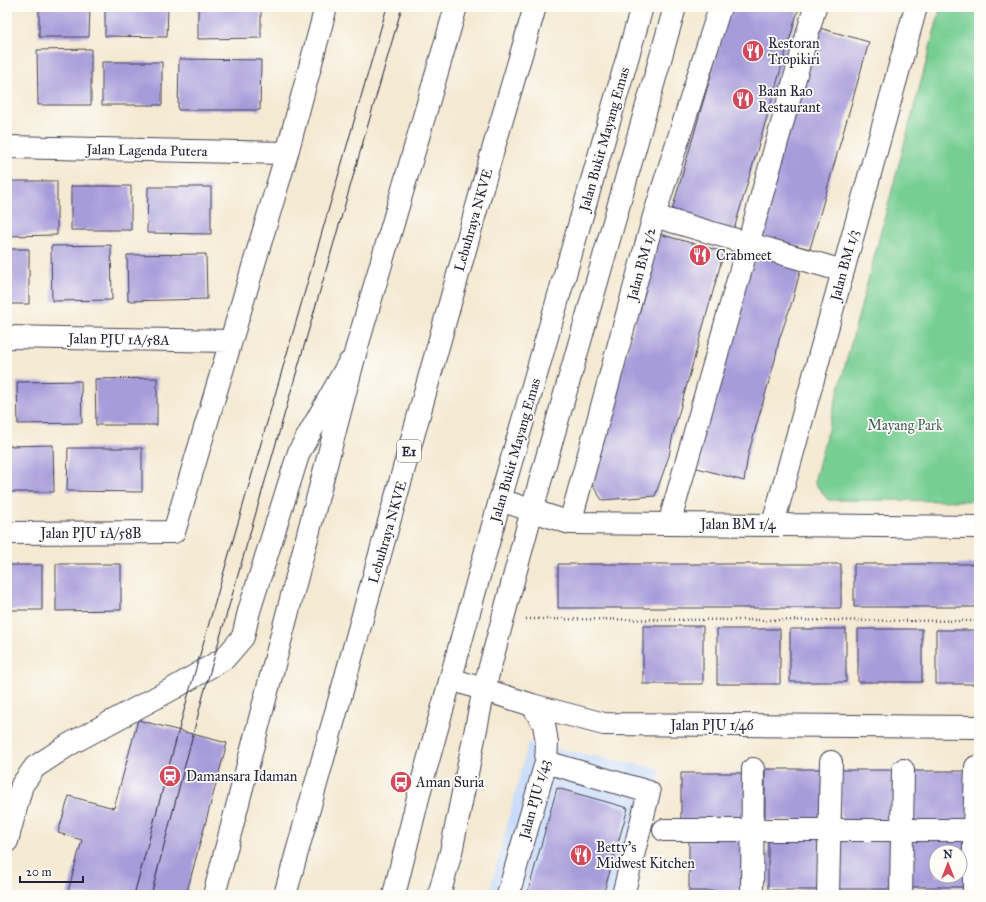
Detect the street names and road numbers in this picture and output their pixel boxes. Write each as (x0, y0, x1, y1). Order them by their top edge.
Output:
street label: Jalan Bukit Mayang Emas (575, 65, 634, 215)
street label: Jalan Lagenda Putera (84, 141, 208, 161)
street label: Lebuhraya NKVE (451, 167, 496, 273)
street label: Jalan BM 1/2 (623, 226, 660, 304)
street label: Jalan BM 1/3 (826, 228, 863, 305)
street label: Jalan PJU 1A/58A (66, 330, 170, 350)
street label: Jalan Bukit Mayang Emas (486, 376, 545, 526)
road number: E1 (397, 440, 421, 462)
street label: Lebuhraya NKVE (365, 479, 410, 585)
street label: Jalan BM 1/4 (699, 516, 777, 534)
street label: Jalan PJU 1A/58B (38, 525, 142, 543)
street label: Jalan PJU 1/46 (668, 717, 754, 735)
street label: Jalan PJU 1/43 (515, 758, 554, 843)

